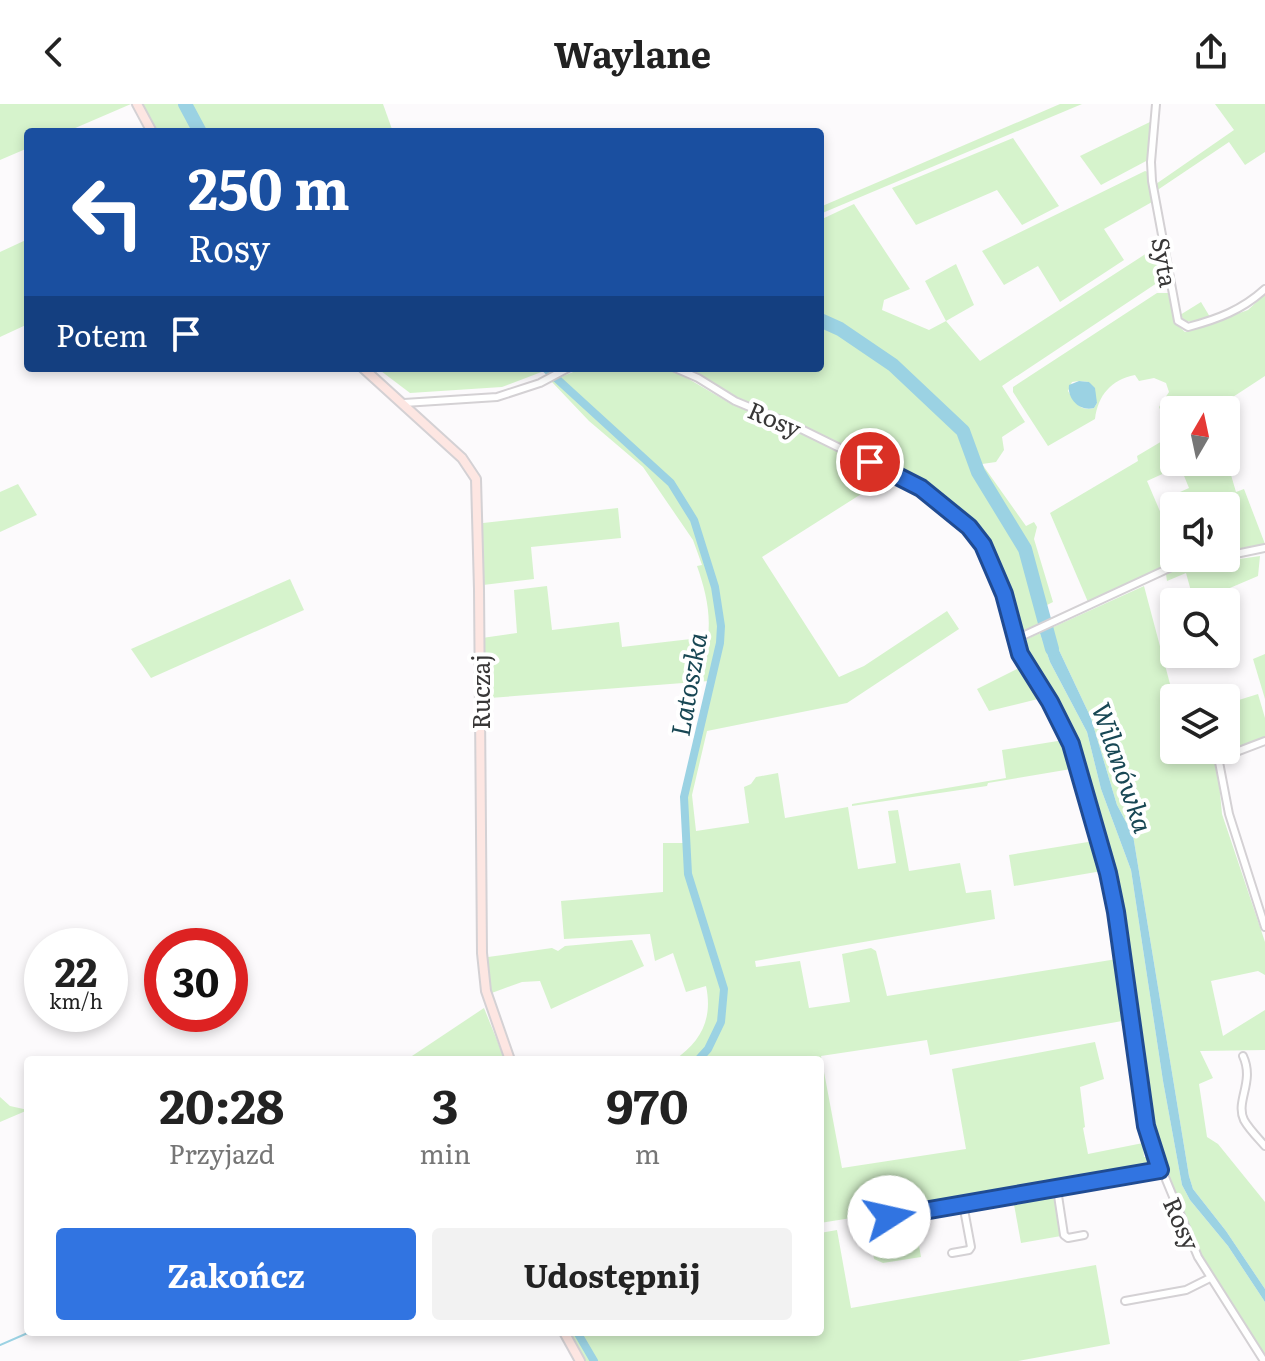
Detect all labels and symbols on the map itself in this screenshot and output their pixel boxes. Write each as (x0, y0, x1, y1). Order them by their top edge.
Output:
street label: Syta (1144, 234, 1188, 290)
street label: Rosy (743, 391, 807, 445)
north arrow (1160, 396, 1240, 476)
pin (836, 428, 904, 496)
water label: Latoszka (659, 629, 715, 739)
street label: Ruczaj (462, 654, 497, 730)
water label: Wilanówka (1083, 697, 1165, 838)
speed limit sign: 30 (144, 928, 248, 1032)
position arrow (847, 1175, 931, 1259)
street label: Rosy (1156, 1191, 1210, 1255)

